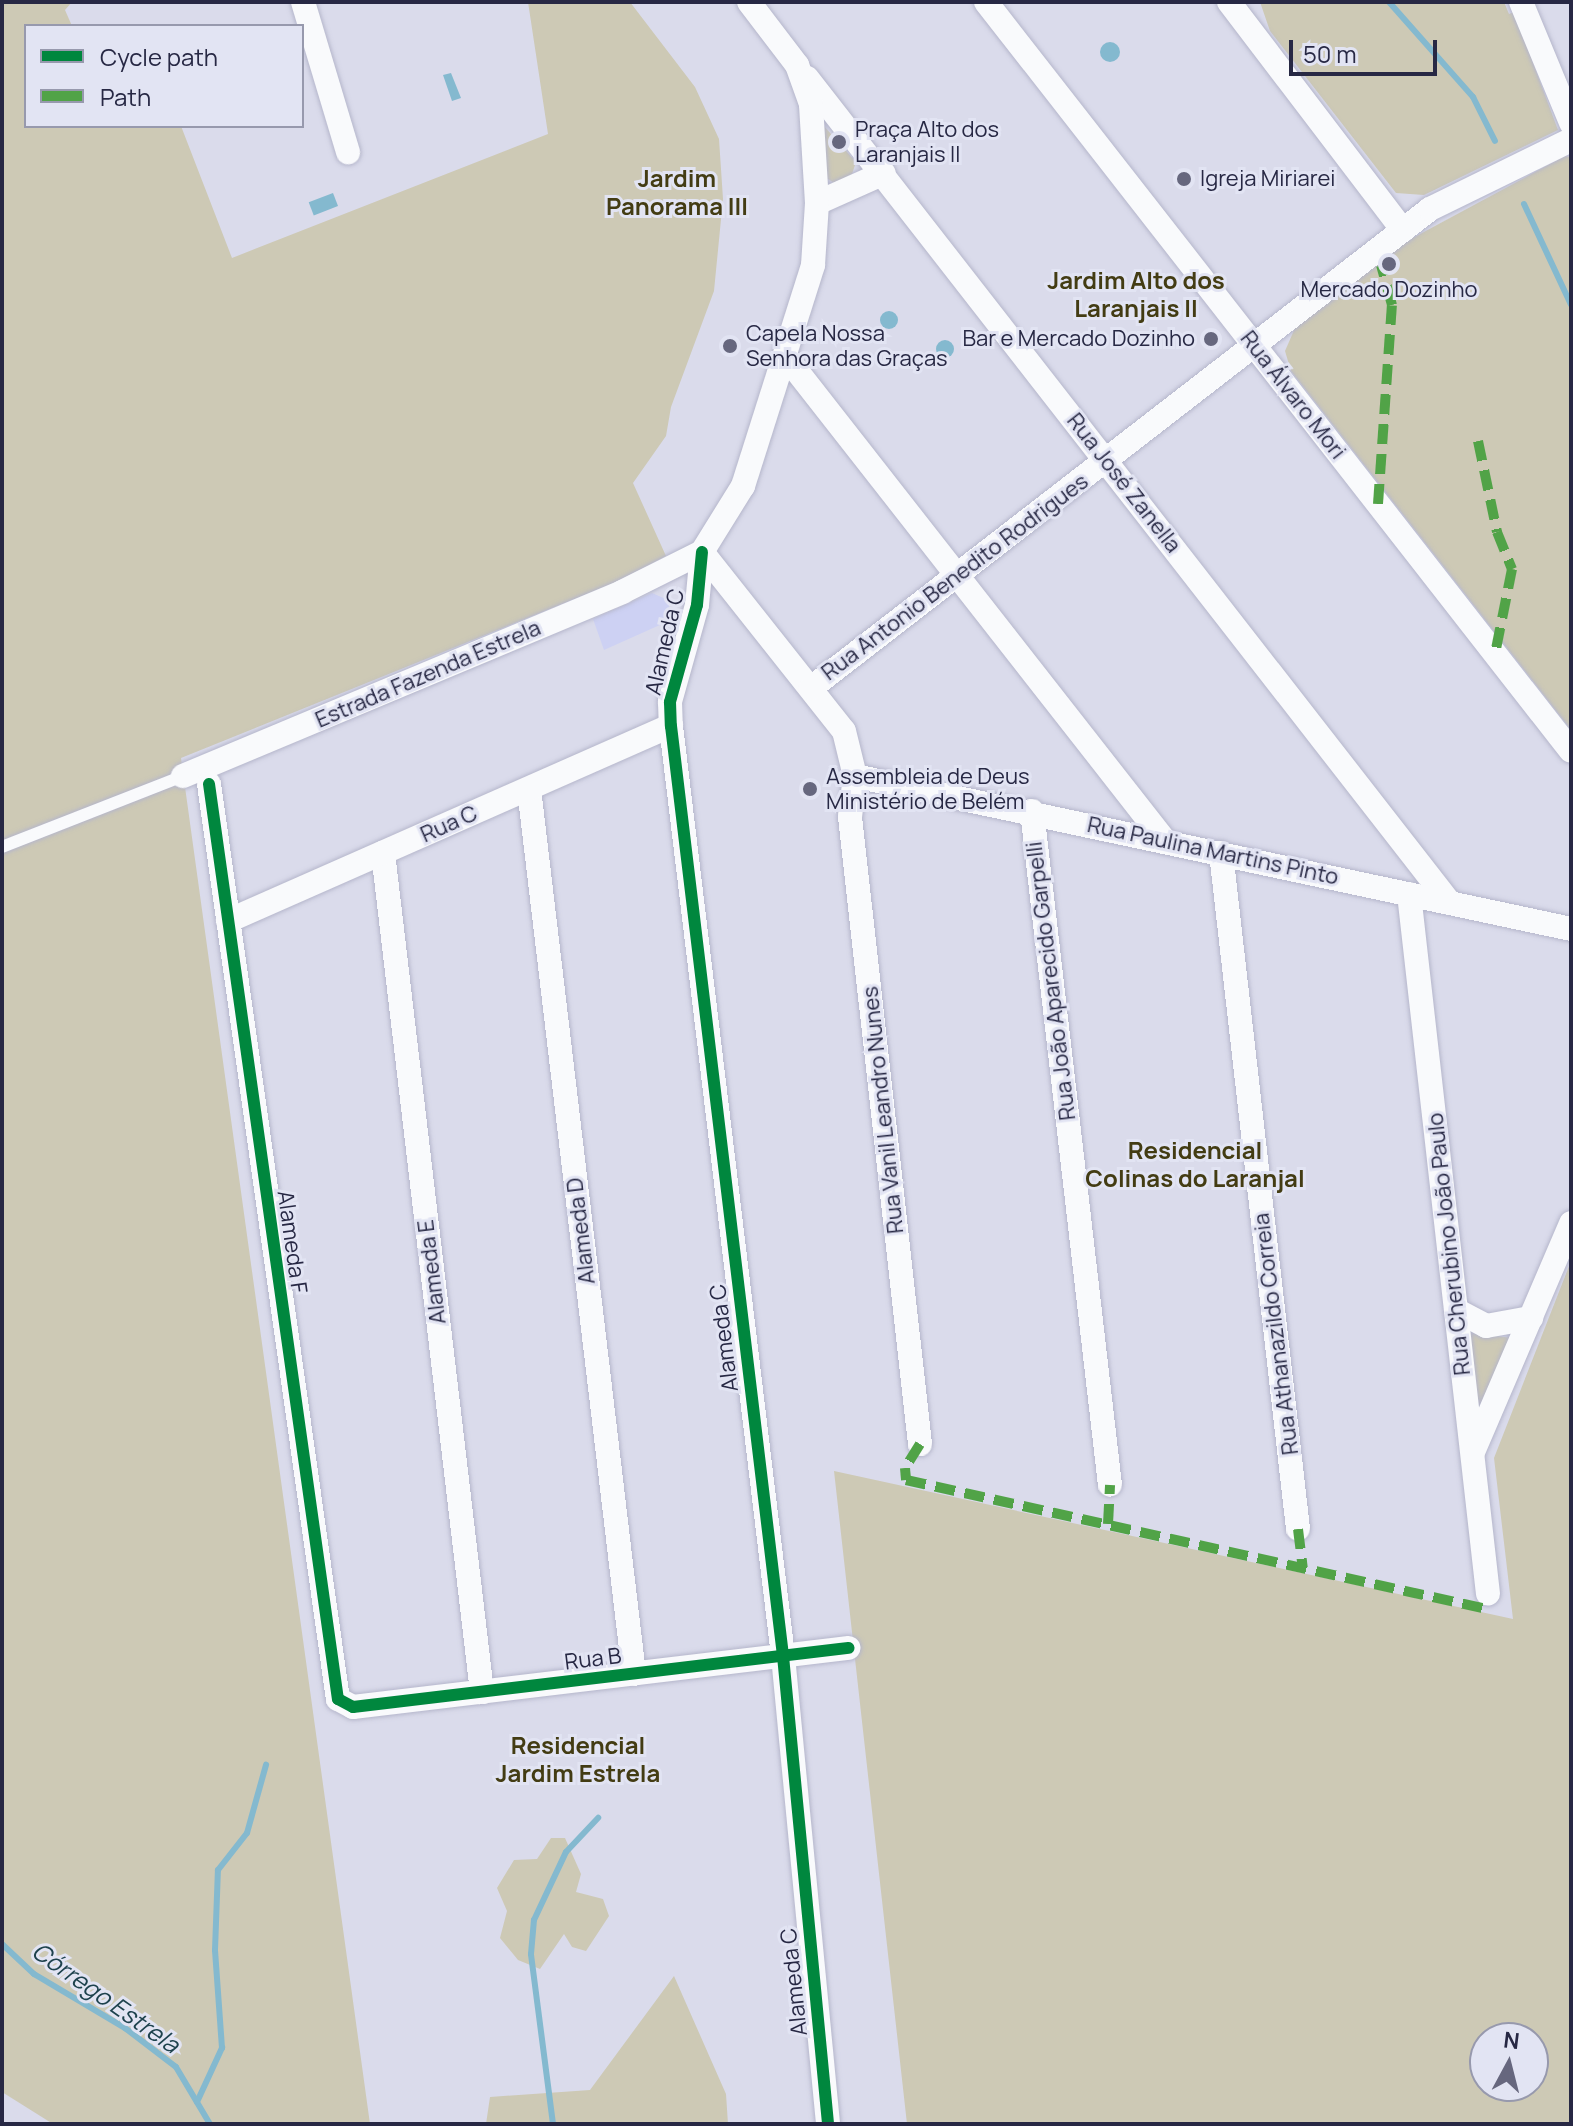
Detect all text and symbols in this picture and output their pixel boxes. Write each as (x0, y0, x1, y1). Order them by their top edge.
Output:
legend (24, 24, 304, 128)
scale bar (1293, 24, 1441, 74)
text: 50 m (1303, 37, 1357, 70)
text: Cycle path (100, 40, 218, 73)
text: Path (100, 80, 151, 113)
place label: Praça Alto dos Laranjais II (855, 116, 999, 168)
marker: Praça Alto dos Laranjais II (830, 133, 848, 151)
district label: Jardim Panorama III (606, 164, 748, 220)
place label: Igreja Miriarei (1200, 166, 1335, 192)
marker: Igreja Miriarei (1175, 170, 1193, 188)
marker: Mercado Dozinho (1380, 255, 1398, 273)
district label: Jardim Alto dos Laranjais II (1047, 266, 1225, 322)
place label: Mercado Dozinho (1300, 277, 1478, 303)
place label: Capela Nossa Senhora das Graças (746, 320, 948, 372)
place label: Bar e Mercado Dozinho (963, 326, 1195, 352)
street label: Rua Álvaro Mori (1235, 326, 1351, 464)
marker: Bar e Mercado Dozinho (1202, 330, 1220, 348)
marker: Capela Nossa Senhora das Graças (721, 337, 739, 355)
street label: Rua José Zanella (1061, 408, 1187, 558)
street label: Rua Antonio Benedito Rodrigues (817, 468, 1093, 686)
street label: Alameda C (640, 586, 690, 698)
street label: Estrada Fazenda Estrela (312, 615, 544, 733)
place label: Assembleia de Deus Ministério de Belém (826, 763, 1030, 814)
marker: Assembleia de Deus Ministério de Belém (801, 780, 819, 798)
street label: Rua C (417, 800, 481, 848)
street label: Rua Paulina Martins Pinto (1085, 811, 1341, 891)
street label: Rua João Aparecido Garpelli (1021, 840, 1081, 1122)
street label: Rua Vanil Leandro Nunes (857, 985, 909, 1235)
street label: Rua Cherubino João Paulo (1422, 1111, 1476, 1377)
district label: Residencial Colinas do Laranjal (1085, 1136, 1305, 1192)
street label: Alameda D (561, 1176, 601, 1286)
street label: Alameda F (272, 1189, 312, 1295)
street label: Rua Athanazildo Correia (1248, 1212, 1304, 1456)
street label: Alameda E (413, 1218, 451, 1326)
street label: Alameda C (704, 1283, 744, 1393)
street label: Rua B (563, 1642, 623, 1676)
district label: Residencial Jardim Estrela (496, 1731, 660, 1787)
street label: Alameda C (775, 1927, 813, 2037)
water label: Córrego Estrela (27, 1936, 185, 2058)
north arrow (1469, 2022, 1549, 2102)
text: N (1502, 2024, 1521, 2056)

